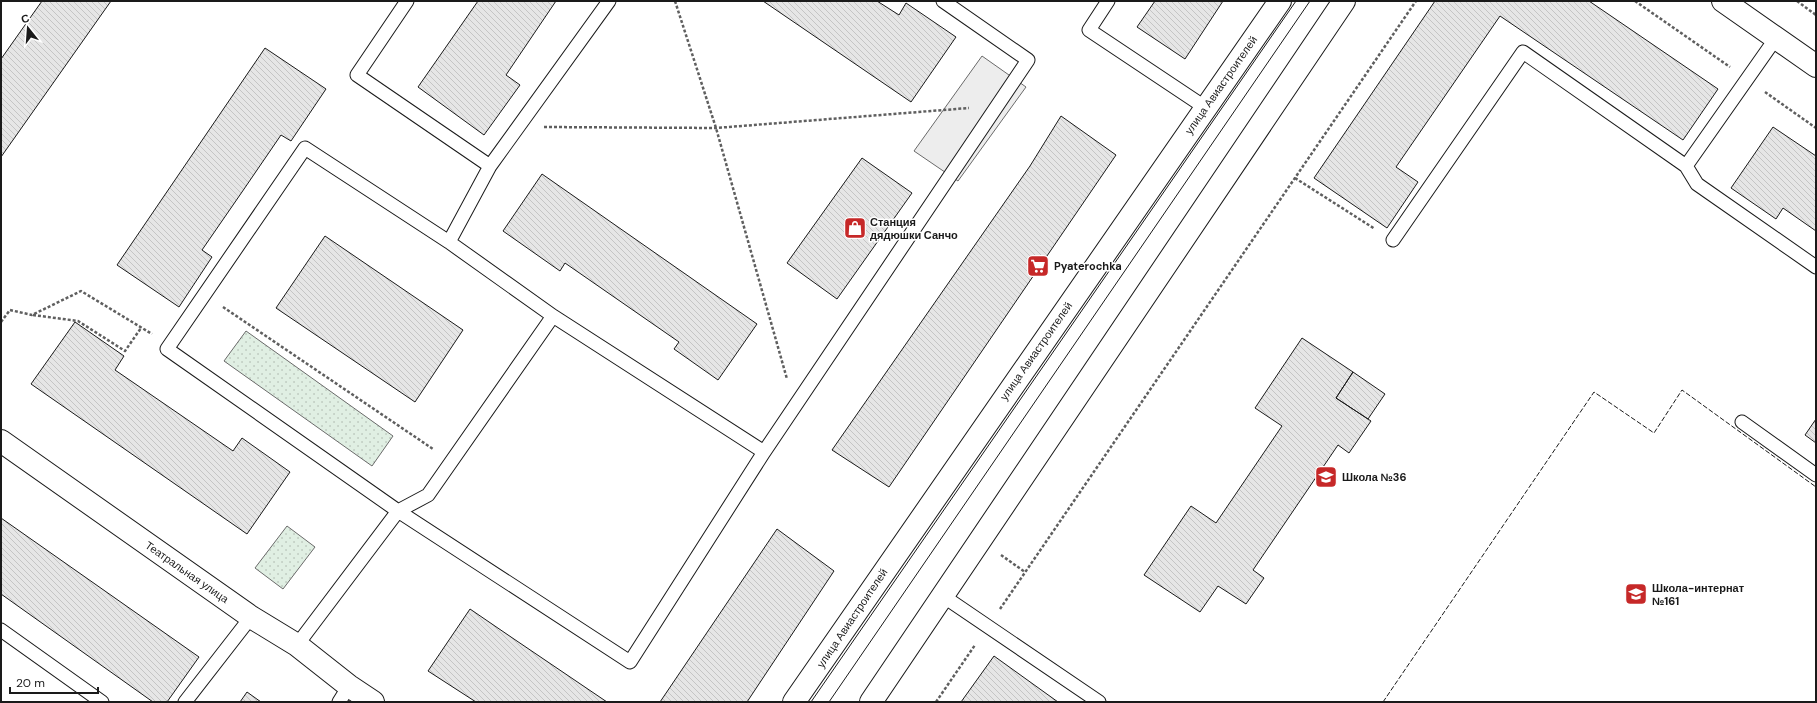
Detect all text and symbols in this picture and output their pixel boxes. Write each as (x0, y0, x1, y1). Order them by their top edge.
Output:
north arrow (8, 8, 48, 48)
text: С (19, 11, 31, 26)
street label: улица Авиастроителей (1182, 33, 1260, 137)
shop icon: Станция дядюшки Санчо (842, 215, 868, 241)
place label: Станция дядюшки Санчо (870, 215, 958, 242)
supermarket icon: Pyaterochka (1025, 253, 1051, 279)
place label: Pyaterochka (1054, 259, 1122, 273)
street label: улица Авиастроителей (997, 299, 1075, 403)
school or university icon: Школа №36 (1313, 464, 1339, 490)
place label: Школа №36 (1342, 470, 1406, 484)
street label: Театральная улица (143, 538, 232, 607)
street label: улица Авиастроителей (814, 566, 890, 670)
school or university icon: Школа-интернат №161 (1623, 581, 1649, 607)
place label: Школа-интернат №161 (1652, 581, 1745, 608)
scale bar (10, 669, 98, 695)
text: 20 m (16, 675, 45, 691)

